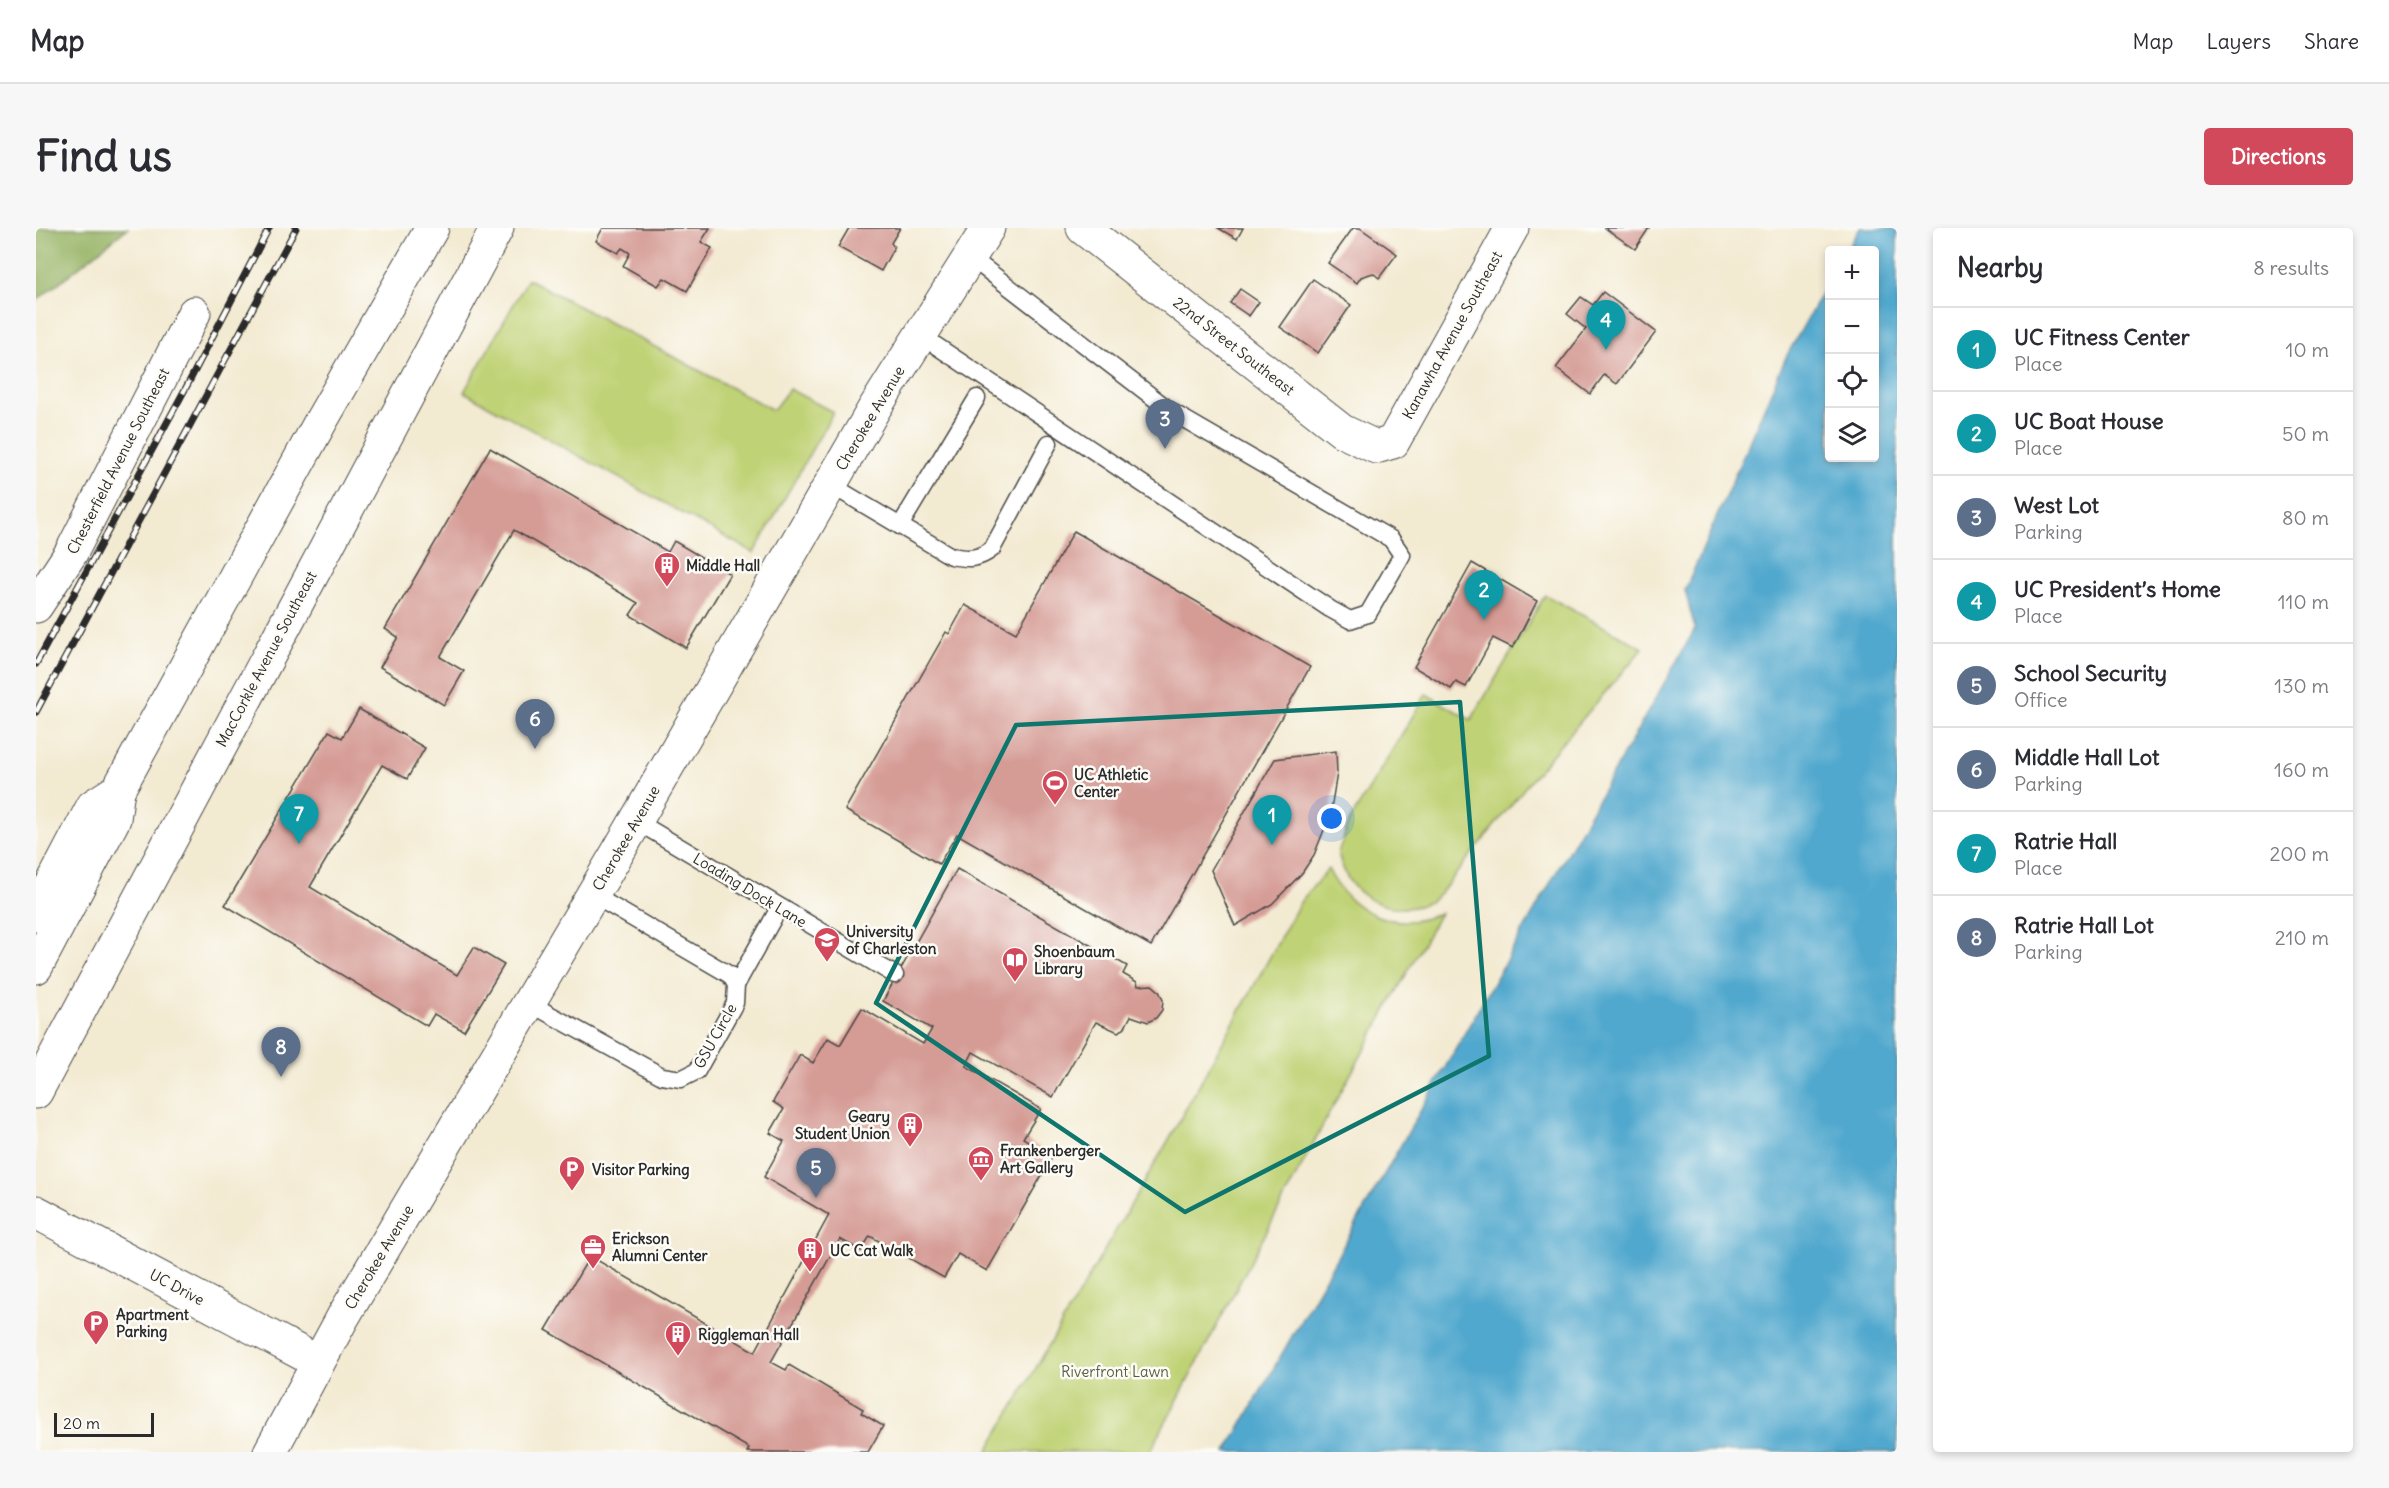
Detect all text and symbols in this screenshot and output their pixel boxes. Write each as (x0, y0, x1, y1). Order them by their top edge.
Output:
text: Map (30, 23, 84, 59)
text: Map (2133, 28, 2173, 55)
text: Layers (2206, 28, 2271, 55)
text: Share (2304, 28, 2359, 55)
button: Directions (2204, 128, 2353, 185)
text: Find us (36, 130, 172, 182)
map controls (1825, 246, 1879, 462)
button: + (1825, 246, 1879, 300)
street label: Kanawha Avenue Southeast (1398, 248, 1506, 422)
text: Nearby (1957, 251, 2043, 284)
text: 8 results (2253, 255, 2329, 280)
street label: 22nd Street Southeast (1169, 293, 1299, 399)
pin: 4 (1586, 300, 1626, 350)
button: − (1825, 300, 1879, 354)
text: UC Fitness Center (2014, 323, 2190, 351)
text: 1 (1973, 337, 1980, 362)
text: 10 m (2286, 337, 2329, 362)
text: Place (2014, 351, 2062, 376)
button: locate (1825, 354, 1879, 408)
street label: Cherokee Avenue (831, 362, 909, 474)
street label: Chesterfield Avenue Southeast (63, 365, 173, 557)
pin: 3 (1146, 400, 1184, 449)
text: UC Boat House (2014, 407, 2164, 435)
button: layers (1825, 408, 1879, 462)
text: 2 (1971, 421, 1982, 446)
text: 50 m (2282, 421, 2329, 446)
text: Place (2014, 435, 2062, 460)
text: West Lot (2014, 491, 2099, 519)
text: 3 (1971, 505, 1982, 530)
text: 80 m (2282, 505, 2329, 530)
text: Parking (2014, 519, 2083, 544)
building icon: Middle Hall (652, 550, 682, 588)
place label: Middle Hall (686, 556, 760, 575)
street label: MacCorkle Avenue Southeast (211, 568, 321, 750)
pin: 2 (1464, 570, 1504, 620)
text: UC President’s Home (2014, 575, 2221, 603)
text: 4 (1971, 589, 1982, 614)
text: 110 m (2278, 589, 2329, 614)
text: Place (2014, 603, 2062, 628)
text: School Security (2014, 659, 2167, 687)
text: 5 (1971, 673, 1982, 698)
text: 130 m (2274, 673, 2329, 698)
text: Office (2014, 687, 2068, 712)
pin: 6 (516, 700, 554, 749)
text: Middle Hall Lot (2014, 743, 2159, 771)
text: 6 (1971, 757, 1982, 782)
text: 160 m (2274, 757, 2329, 782)
place label: UC Athletic Center (1074, 765, 1149, 801)
sports icon: UC Athletic Center (1040, 768, 1070, 806)
text: Parking (2014, 771, 2083, 796)
street label: Cherokee Avenue (588, 782, 664, 894)
pin: 7 (280, 794, 318, 844)
pin: 1 (1252, 796, 1292, 845)
your location (1317, 804, 1346, 833)
text: Ratrie Hall (2014, 827, 2117, 855)
text: 7 (1972, 841, 1981, 866)
text: 200 m (2269, 841, 2329, 866)
street label: Loading Dock Lane (690, 849, 810, 931)
text: Place (2014, 855, 2062, 880)
text: Ratrie Hall Lot (2014, 911, 2154, 939)
place label: University of Charleston (846, 922, 937, 958)
school or university icon: University of Charleston (812, 925, 842, 963)
text: 8 (1971, 925, 1982, 950)
text: 210 m (2275, 925, 2329, 950)
text: Parking (2014, 939, 2083, 964)
place label: Shoenbaum Library (1034, 942, 1115, 979)
library icon: Shoenbaum Library (1000, 945, 1030, 983)
street label: GSU Circle (689, 1000, 741, 1072)
pin: 8 (262, 1028, 300, 1077)
place label: Geary Student Union (795, 1107, 890, 1143)
building icon: Geary Student Union (895, 1110, 925, 1148)
place label: Frankenberger Art Gallery (1000, 1141, 1101, 1178)
museum icon: Frankenberger Art Gallery (966, 1144, 996, 1182)
pin: 5 (796, 1148, 836, 1198)
parking icon: Visitor Parking (557, 1154, 587, 1192)
place label: Visitor Parking (592, 1160, 690, 1180)
street label: Cherokee Avenue (340, 1201, 418, 1313)
place label: Erickson Alumni Center (612, 1229, 709, 1265)
office icon: Erickson Alumni Center (578, 1232, 608, 1270)
building icon: UC Cat Walk (795, 1235, 825, 1273)
place label: UC Cat Walk (830, 1241, 914, 1260)
street label: UC Drive (146, 1265, 208, 1309)
place label: Apartment Parking (116, 1305, 190, 1342)
parking icon: Apartment Parking (81, 1308, 111, 1346)
building icon: Riggleman Hall (663, 1319, 693, 1357)
place label: Riggleman Hall (698, 1325, 799, 1345)
park label: Riverfront Lawn (1061, 1362, 1169, 1381)
scale bar (54, 1410, 154, 1438)
text: 20 m (63, 1413, 100, 1433)

